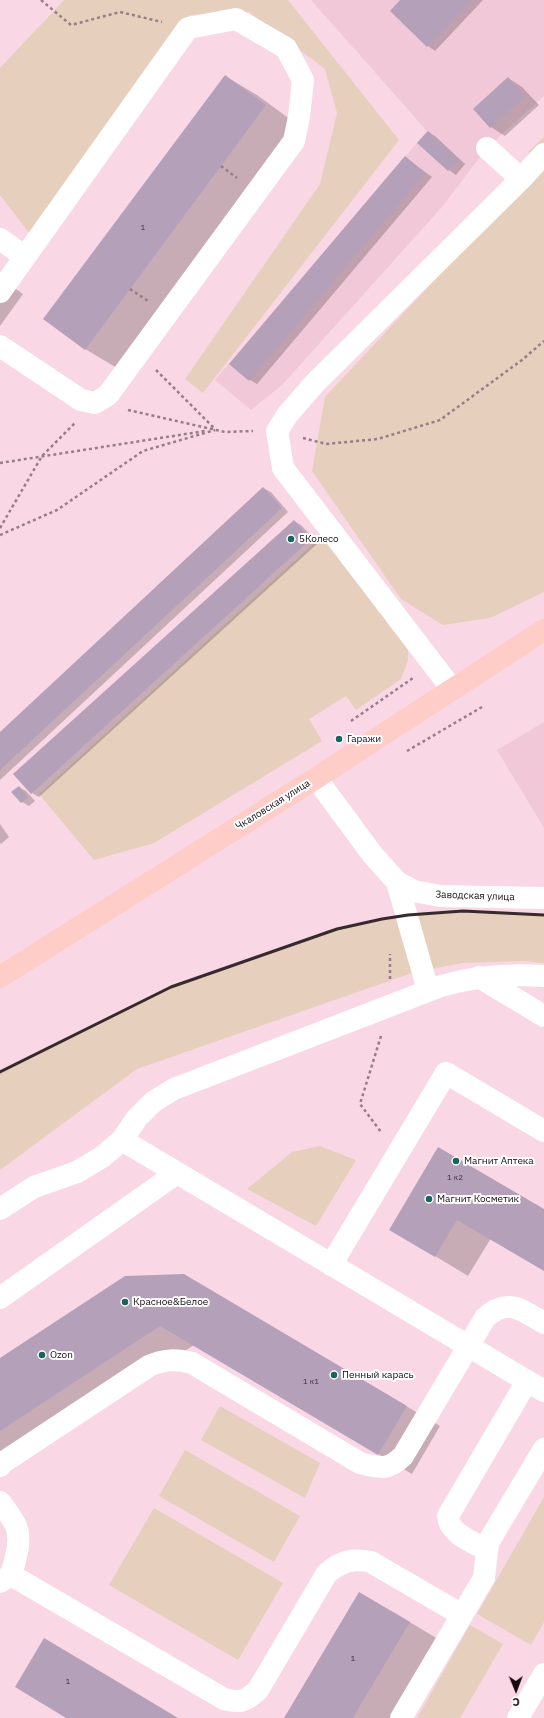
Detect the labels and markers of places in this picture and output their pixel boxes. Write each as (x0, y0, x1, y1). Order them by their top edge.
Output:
place label: 5Колесо (299, 533, 339, 545)
marker: 5Колесо (286, 534, 296, 544)
place label: Гаражи (347, 733, 381, 745)
marker: Гаражи (334, 734, 344, 744)
place label: Магнит Аптека (464, 1155, 534, 1167)
marker: Магнит Аптека (451, 1156, 461, 1166)
place label: Магнит Косметик (437, 1193, 519, 1205)
marker: Магнит Косметик (424, 1194, 434, 1204)
place label: Красное&Белое (133, 1296, 208, 1308)
marker: Красное&Белое (120, 1297, 130, 1307)
place label: Ozon (50, 1349, 73, 1361)
marker: Ozon (37, 1350, 47, 1360)
place label: Пенный карась (342, 1369, 414, 1381)
marker: Пенный карась (329, 1370, 339, 1380)

